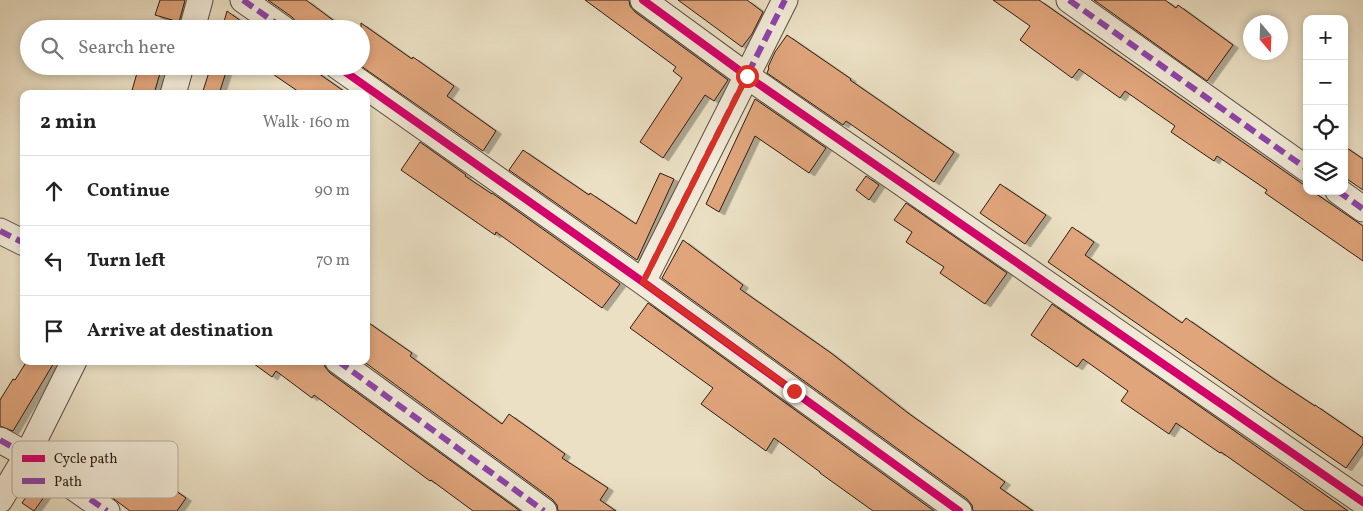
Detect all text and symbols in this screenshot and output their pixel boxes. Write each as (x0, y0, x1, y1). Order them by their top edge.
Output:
north arrow (1243, 15, 1288, 60)
map controls (1303, 15, 1348, 195)
button: + (1303, 15, 1348, 60)
search box (20, 20, 370, 75)
icon: search (38, 34, 66, 62)
text: Search here (78, 35, 175, 61)
button: − (1303, 60, 1348, 105)
route start (736, 65, 759, 88)
button: locate (1303, 105, 1348, 150)
text: 2 min (40, 108, 97, 137)
text: Walk · 160 m (263, 112, 350, 134)
button: layers (1303, 150, 1348, 195)
icon: ahead (40, 177, 68, 205)
text: Continue (87, 178, 170, 204)
text: 90 m (314, 180, 350, 202)
icon: left (40, 247, 68, 275)
text: Turn left (87, 248, 166, 274)
text: 70 m (316, 250, 350, 272)
icon: arrive (40, 317, 68, 345)
text: Arrive at destination (87, 318, 273, 344)
route end (783, 380, 806, 403)
legend (12, 441, 178, 498)
text: Cycle path (54, 450, 118, 469)
text: Path (54, 473, 82, 492)

